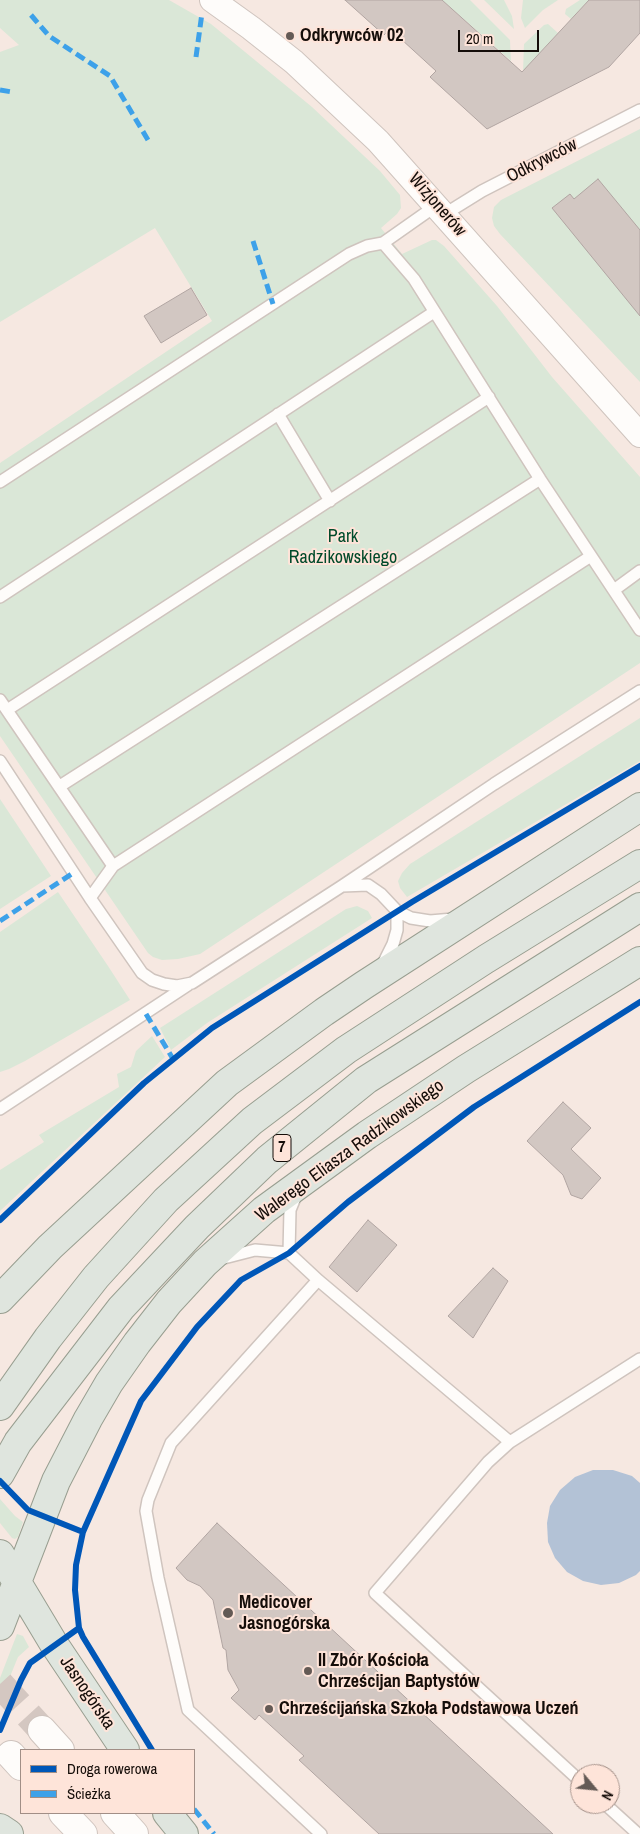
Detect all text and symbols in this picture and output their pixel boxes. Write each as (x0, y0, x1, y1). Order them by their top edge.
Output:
scale bar (460, 20, 541, 52)
place label: Odkrywców 02 (300, 25, 403, 47)
text: 20 m (466, 28, 493, 49)
marker: Odkrywców 02 (284, 30, 296, 42)
street label: Odkrywców (503, 134, 581, 188)
street label: Wizjonerów (404, 169, 470, 241)
park label: Park Radzikowskiego (289, 526, 397, 568)
street label: Walerego Eliasza Radzikowskiego (252, 1075, 448, 1227)
road number: 7 (273, 1134, 291, 1162)
place label: Medicover Jasnogórska (239, 1592, 330, 1635)
marker: Medicover Jasnogórska (221, 1606, 235, 1620)
place label: II Zbór Kościoła Chrześcijan Baptystów (318, 1650, 480, 1692)
street label: Jasnogórska (55, 1652, 119, 1734)
marker: II Zbór Kościoła Chrześcijan Baptystów (302, 1665, 314, 1677)
place label: Chrześcijańska Szkoła Podstawowa Uczeń (279, 1698, 578, 1720)
marker: Chrześcijańska Szkoła Podstawowa Uczeń (263, 1703, 275, 1715)
legend (20, 1749, 195, 1814)
text: Droga rowerowa (67, 1758, 157, 1779)
north arrow (570, 1764, 620, 1814)
text: Ścieżka (67, 1783, 111, 1804)
text: N (597, 1788, 617, 1803)

